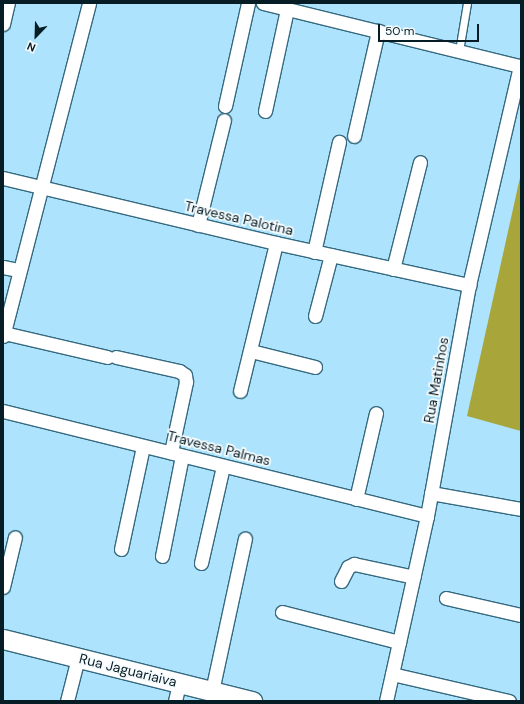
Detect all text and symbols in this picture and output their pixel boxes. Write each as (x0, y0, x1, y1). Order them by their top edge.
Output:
north arrow (16, 16, 56, 56)
scale bar (380, 16, 481, 42)
text: 50 m (385, 23, 414, 39)
text: N (25, 39, 38, 55)
street label: Travessa Palotina (183, 197, 295, 239)
street label: Rua Matinhos (420, 336, 452, 424)
street label: Travessa Palmas (166, 427, 272, 469)
street label: Rua Jaguariaiva (77, 650, 179, 690)

